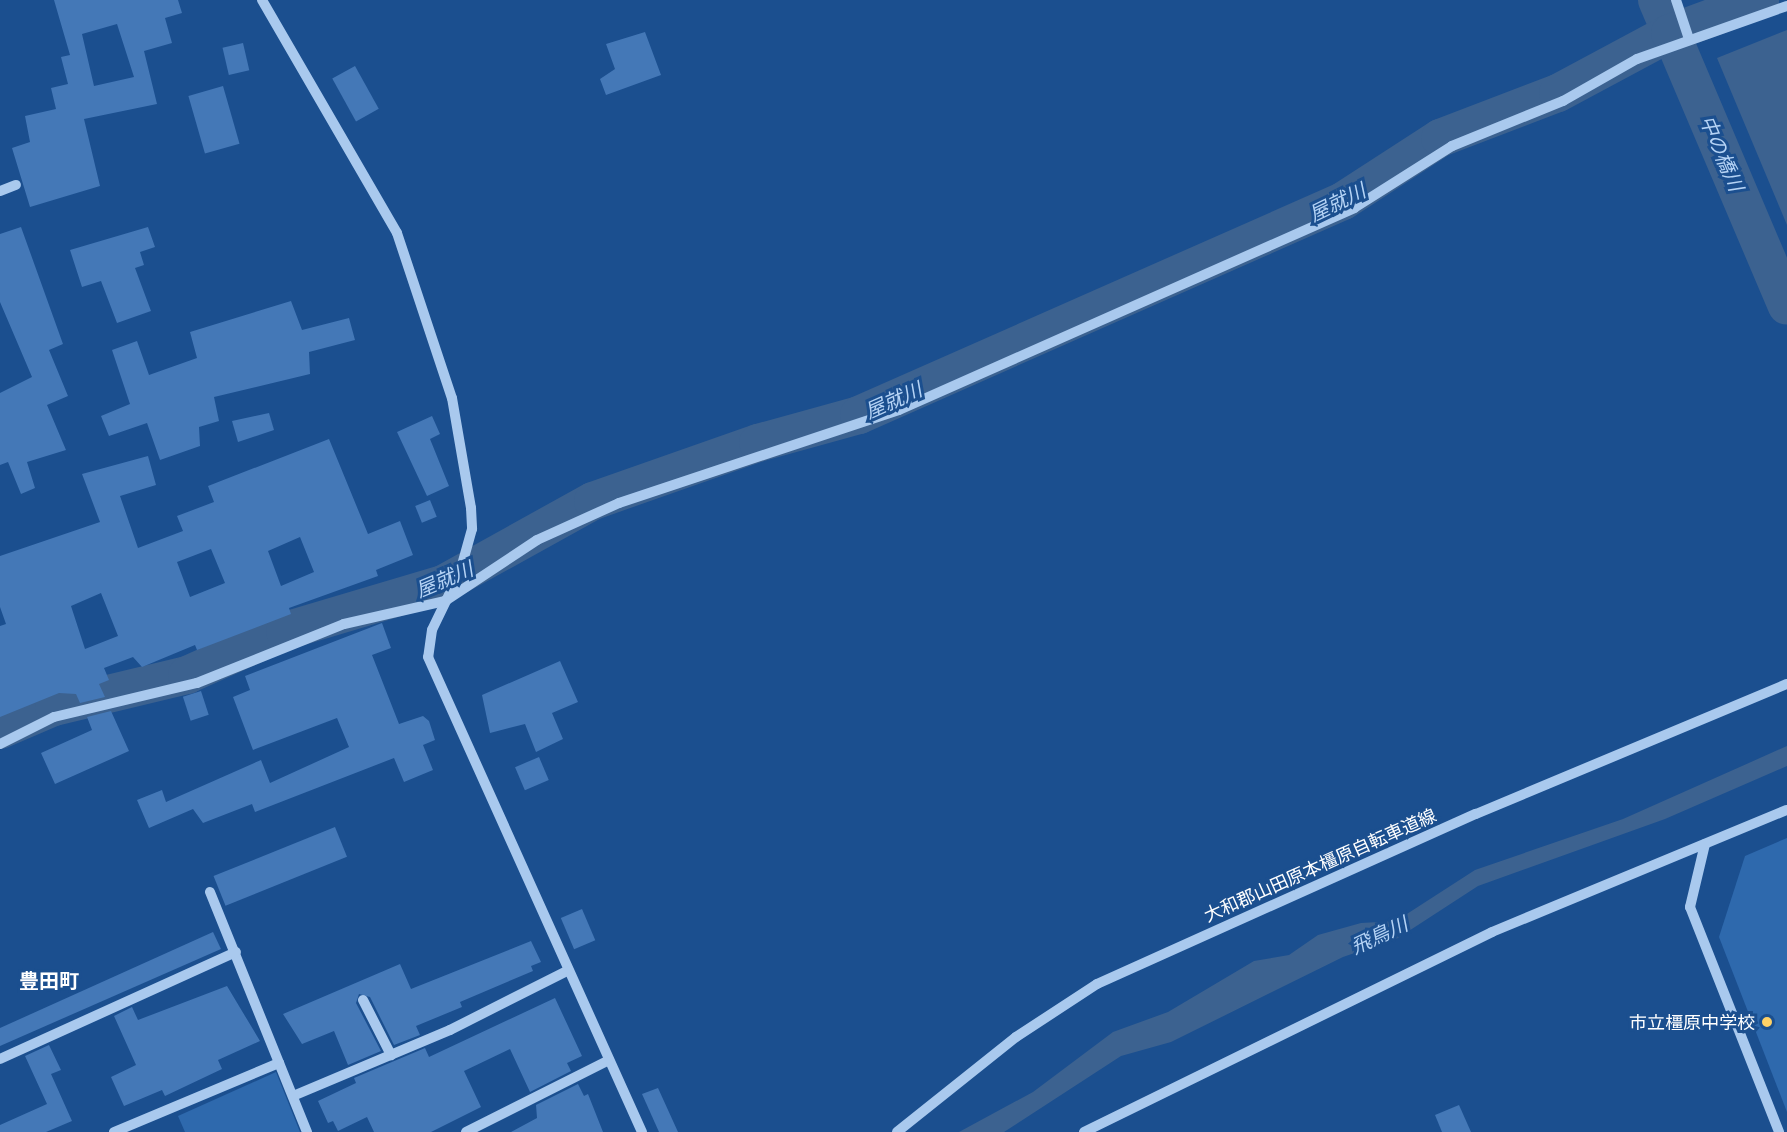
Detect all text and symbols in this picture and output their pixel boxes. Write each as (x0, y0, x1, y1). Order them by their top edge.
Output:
water label: 中の橋川 (1695, 111, 1749, 195)
water label: 屋就川 (1305, 178, 1369, 226)
water label: 屋就川 (861, 377, 925, 423)
water label: 屋就川 (412, 556, 476, 602)
street label: 大和郡山田原本橿原自転車道線 (1201, 804, 1439, 926)
water label: 飛鳥川 (1347, 911, 1411, 959)
district label: 豊田町 (19, 968, 79, 992)
place label: 市立橿原中学校 (1629, 1011, 1755, 1033)
marker: 市立橿原中学校 (1760, 1015, 1774, 1029)

